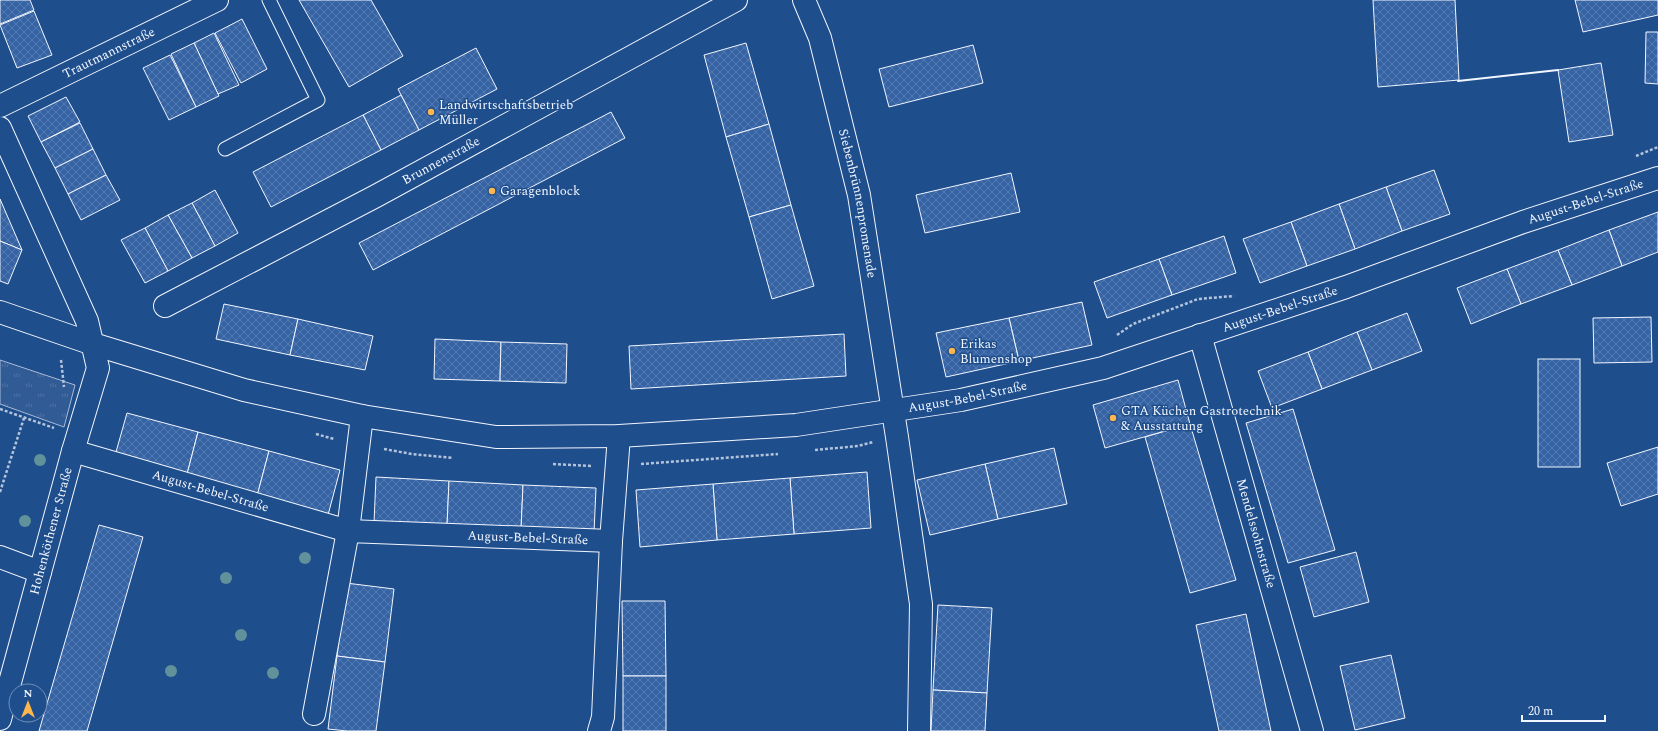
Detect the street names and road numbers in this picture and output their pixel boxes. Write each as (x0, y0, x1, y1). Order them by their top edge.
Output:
street label: Trautmannstraße (59, 22, 158, 84)
street label: Siebenbrünnenpromenade (833, 127, 882, 279)
street label: Brunnenstraße (398, 131, 484, 190)
street label: August-Bebel-Straße (1525, 173, 1646, 230)
street label: August-Bebel-Straße (1219, 280, 1340, 338)
street label: August-Bebel-Straße (907, 375, 1029, 418)
street label: August-Bebel-Straße (149, 464, 271, 517)
street label: Hohenköthener Straße (24, 465, 78, 597)
street label: Mendelssohnstraße (1231, 476, 1281, 590)
street label: August-Bebel-Straße (467, 526, 589, 550)

